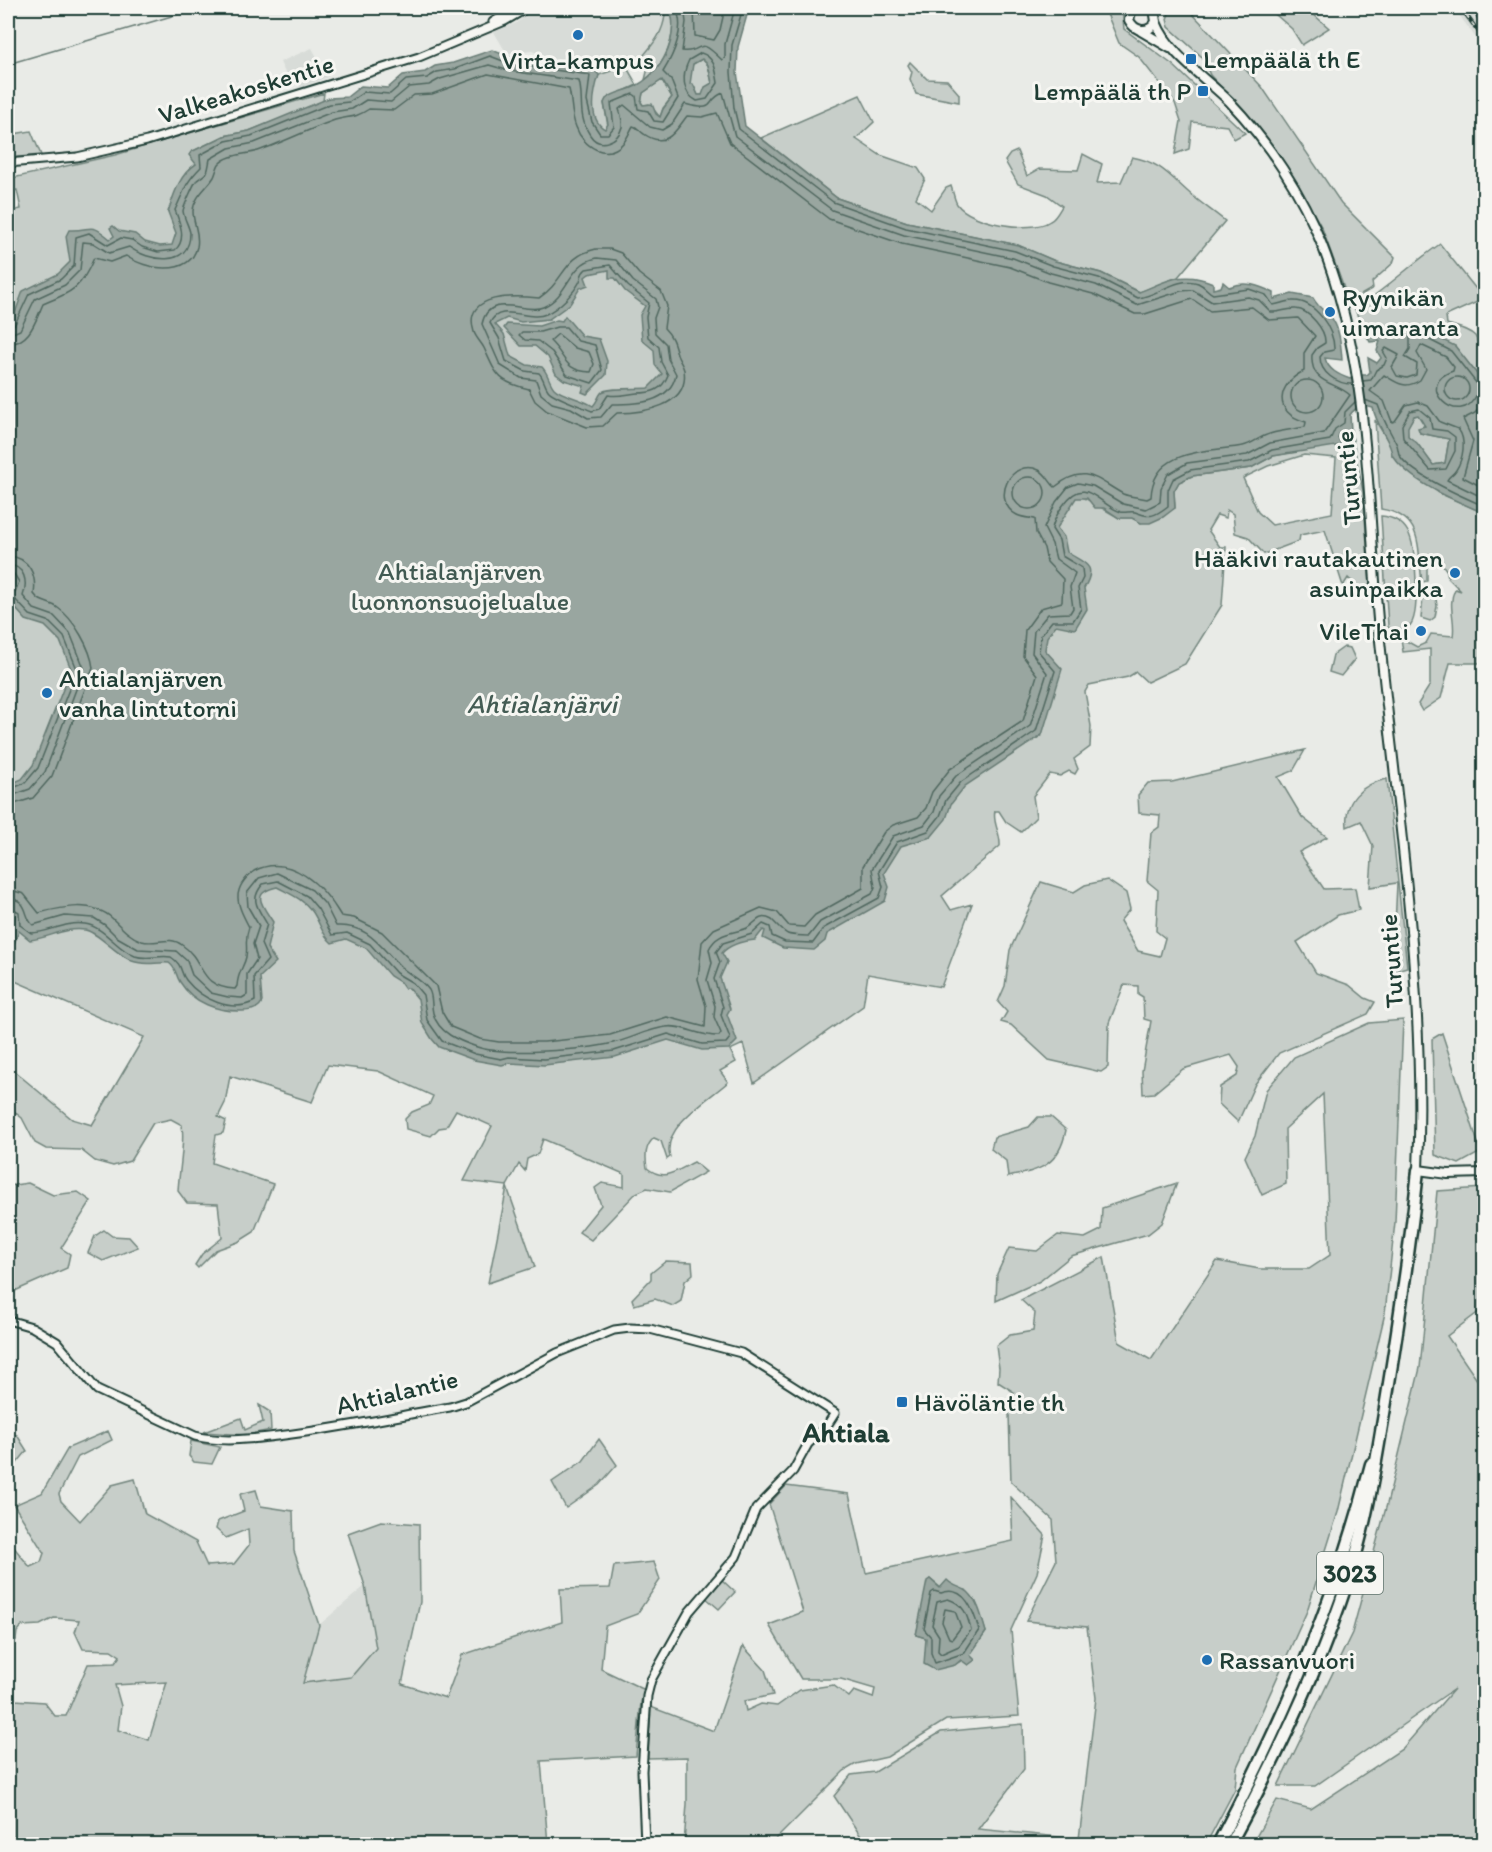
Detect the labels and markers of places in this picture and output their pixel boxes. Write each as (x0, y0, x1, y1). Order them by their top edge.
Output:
marker: Virta-kampus (571, 28, 585, 42)
place label: Lempäälä th E (1203, 43, 1360, 75)
place label: Virta-kampus (502, 44, 654, 76)
marker: Lempäälä th E (1184, 52, 1198, 66)
place label: Lempäälä th P (1033, 75, 1191, 107)
marker: Lempäälä th P (1196, 84, 1210, 98)
place label: Ryynikän uimaranta (1342, 281, 1459, 343)
marker: Ryynikän uimaranta (1323, 305, 1337, 319)
place label: Hääkivi rautakautinen asuinpaikka (1194, 542, 1443, 604)
marker: Hääkivi rautakautinen asuinpaikka (1448, 566, 1462, 580)
place label: VileThai (1319, 615, 1409, 647)
marker: VileThai (1414, 624, 1428, 638)
place label: Ahtialanjärven vanha lintutorni (59, 662, 237, 724)
marker: Ahtialanjärven vanha lintutorni (40, 686, 54, 700)
place label: Hävöläntie th (914, 1386, 1065, 1418)
marker: Hävöläntie th (895, 1395, 909, 1409)
place label: Rassanvuori (1219, 1644, 1355, 1676)
marker: Rassanvuori (1200, 1653, 1214, 1667)

